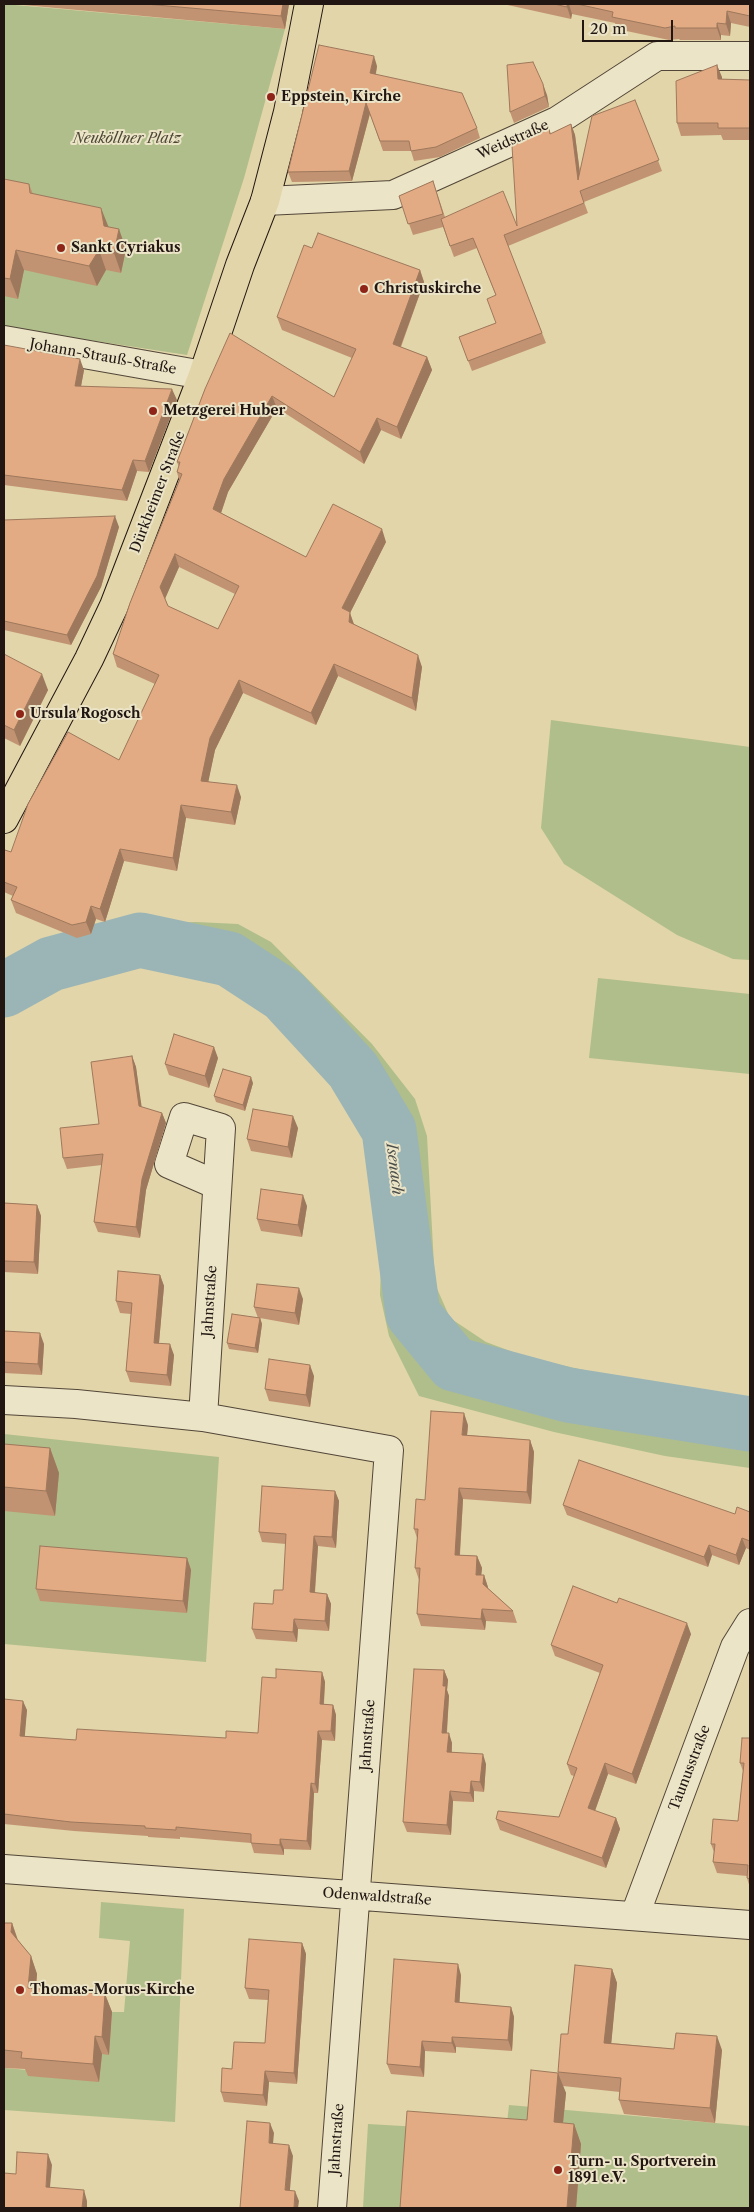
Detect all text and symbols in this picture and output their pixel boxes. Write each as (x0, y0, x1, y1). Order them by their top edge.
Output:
scale bar (584, 10, 675, 42)
text: 20 m (590, 19, 626, 38)
place label: Eppstein, Kirche (281, 89, 401, 105)
marker: Eppstein, Kirche (265, 91, 277, 103)
street label: Weidstraße (475, 117, 551, 163)
park label: Neuköllner Platz (73, 131, 181, 147)
place label: Sankt Cyriakus (71, 240, 181, 256)
marker: Sankt Cyriakus (55, 242, 67, 254)
place label: Christuskirche (374, 281, 481, 297)
marker: Christuskirche (358, 283, 370, 295)
street label: Johann-Strauß-Straße (28, 336, 178, 378)
place label: Metzgerei Huber (163, 403, 285, 419)
marker: Metzgerei Huber (147, 405, 159, 417)
street label: Dürkheimer Straße (127, 429, 189, 555)
place label: Ursula Rogosch (30, 706, 140, 722)
marker: Ursula Rogosch (14, 708, 26, 720)
water label: Isenach (382, 1142, 406, 1196)
street label: Jahnstraße (199, 1265, 221, 1337)
street label: Jahnstraße (357, 1699, 379, 1771)
street label: Taunusstraße (666, 1723, 714, 1813)
street label: Odenwaldstraße (322, 1885, 432, 1909)
place label: Thomas-Morus-Kirche (30, 1982, 195, 1998)
marker: Thomas-Morus-Kirche (14, 1984, 26, 1996)
street label: Jahnstraße (326, 2103, 348, 2175)
place label: Turn- u. Sportverein 1891 e.V. (568, 2154, 716, 2186)
marker: Turn- u. Sportverein 1891 e.V. (552, 2164, 564, 2176)

